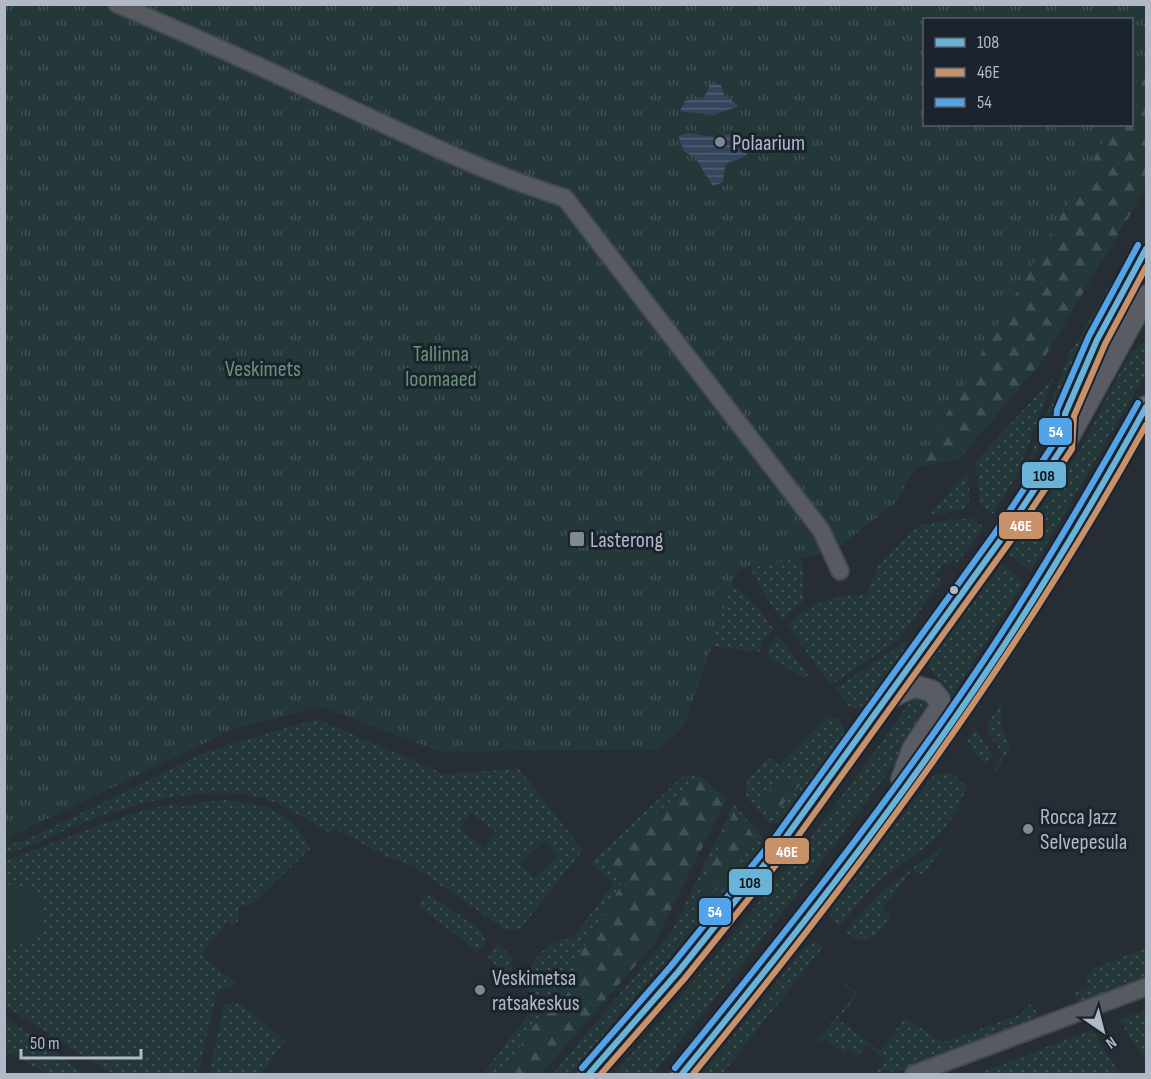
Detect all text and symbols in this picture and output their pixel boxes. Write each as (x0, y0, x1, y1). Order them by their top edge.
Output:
legend (923, 18, 1133, 126)
text: 108 (977, 32, 999, 53)
text: 46E (977, 62, 1000, 83)
text: 54 (977, 92, 992, 113)
place label: Polaarium (732, 130, 805, 157)
marker: Polaarium (713, 135, 727, 149)
park label: Tallinna loomaaed (405, 341, 477, 393)
park label: Veskimets (225, 356, 301, 383)
line badge: 54 (1038, 417, 1073, 446)
text: 54 (1049, 423, 1064, 442)
line badge: 108 (1021, 461, 1067, 489)
text: 108 (1033, 467, 1055, 486)
line badge: 46E (998, 511, 1044, 540)
text: 46E (1010, 517, 1032, 536)
place label: Lasterong (590, 527, 663, 554)
marker: Lasterong (568, 530, 586, 548)
unlabelled marker (948, 584, 960, 596)
place label: Rocca Jazz Selvepesula (1040, 804, 1127, 856)
marker: Rocca Jazz Selvepesula (1021, 822, 1035, 836)
line badge: 46E (764, 837, 810, 865)
text: 46E (776, 843, 798, 862)
line badge: 108 (728, 868, 773, 896)
text: 108 (739, 874, 761, 893)
line badge: 54 (698, 897, 732, 926)
text: 54 (708, 903, 723, 922)
place label: Veskimetsa ratsakeskus (492, 965, 580, 1017)
marker: Veskimetsa ratsakeskus (473, 983, 487, 997)
north arrow (1073, 1001, 1133, 1061)
scale bar (21, 1022, 141, 1060)
text: N (1102, 1032, 1120, 1052)
text: 50 m (30, 1033, 60, 1054)

